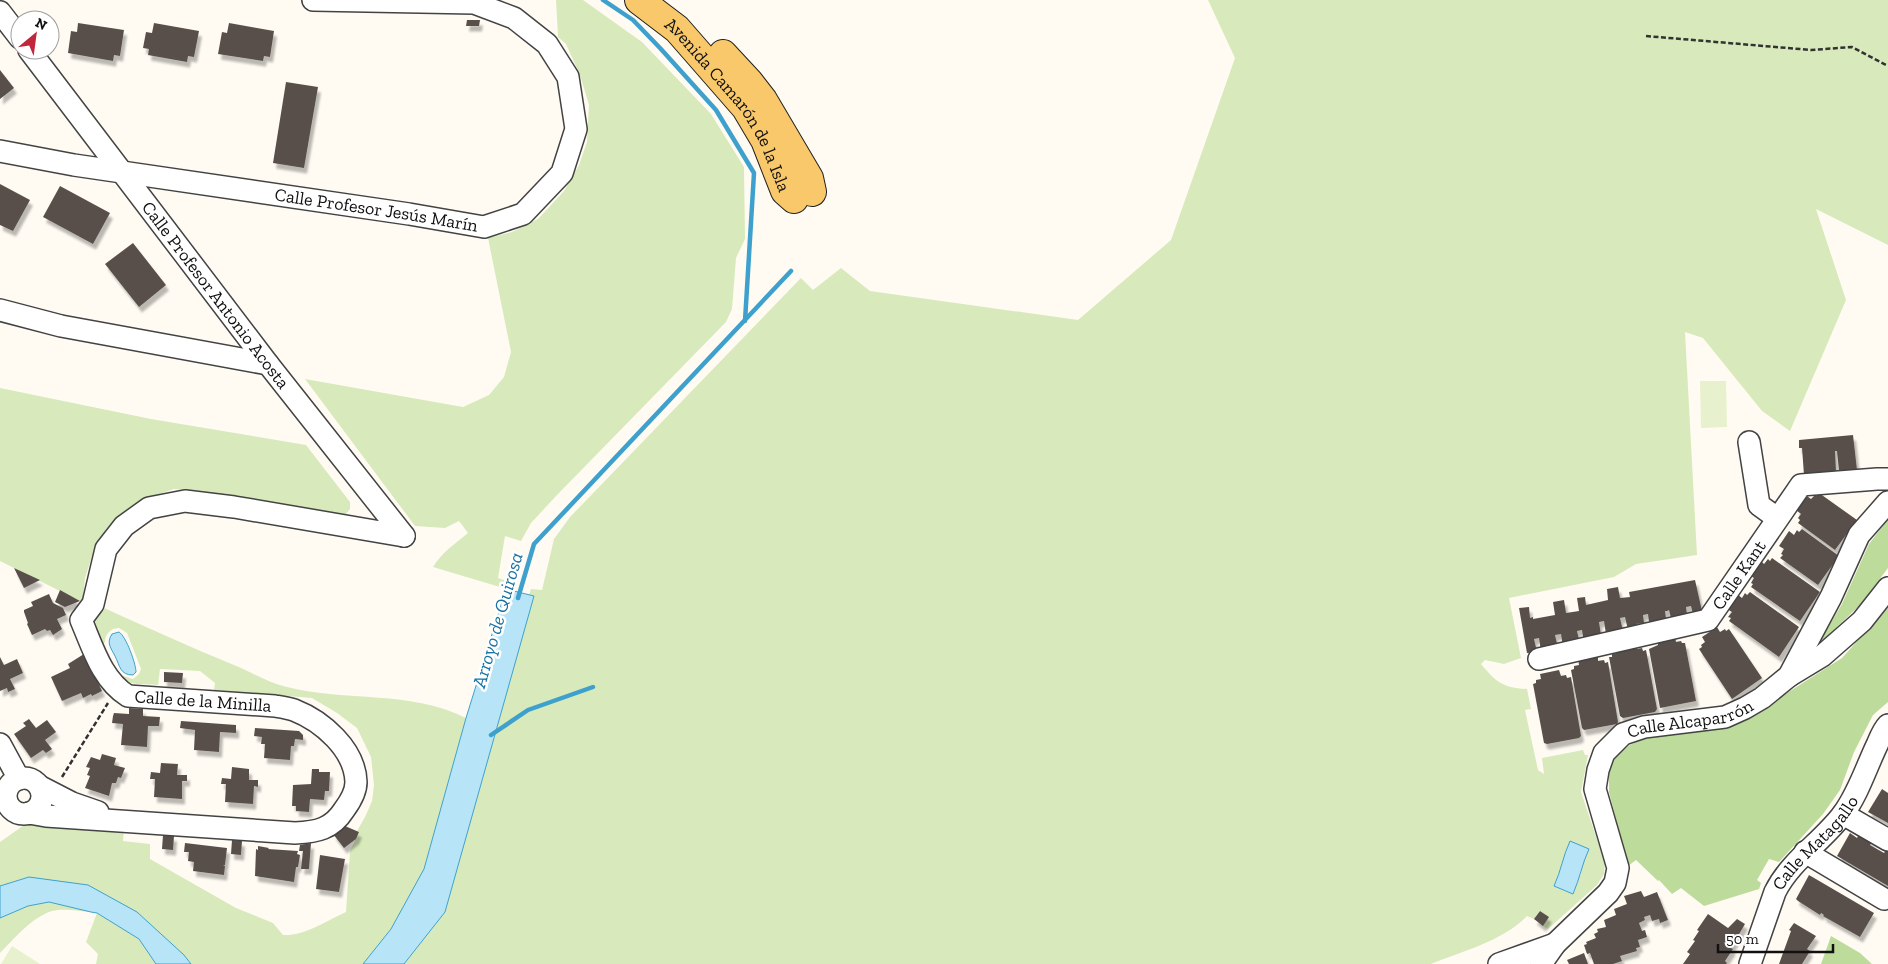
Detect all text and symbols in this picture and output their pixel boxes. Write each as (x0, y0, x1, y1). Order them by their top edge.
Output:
north arrow (10, 10, 60, 60)
street label: Avenida Camarón de la Isla (660, 13, 795, 195)
text: N (32, 14, 50, 34)
street label: Calle Profesor Jesús Marín (273, 183, 480, 237)
street label: Calle Profesor Antonio Acosta (137, 197, 294, 393)
street label: Calle Kant (1707, 536, 1771, 614)
water label: Arroyo de Quirosa (467, 550, 528, 691)
street label: Calle de la Minilla (134, 685, 272, 717)
street label: Calle Alcaparrón (1624, 694, 1758, 743)
street label: Calle Matagallo (1767, 792, 1863, 894)
scale bar (1718, 922, 1833, 954)
text: 50 m (1726, 930, 1759, 948)

